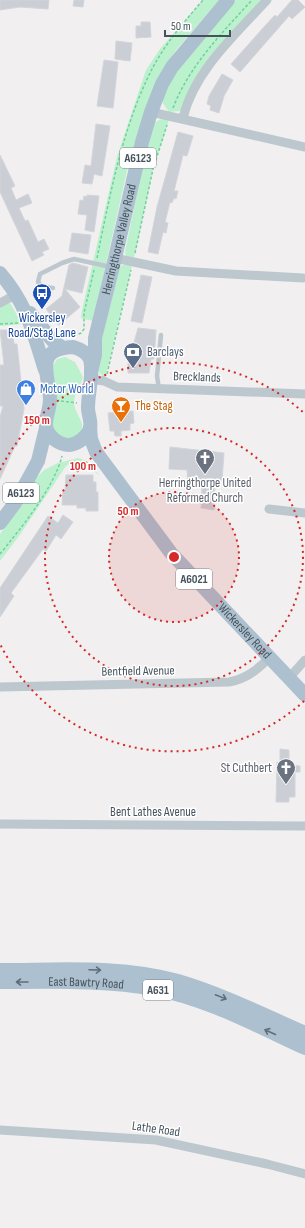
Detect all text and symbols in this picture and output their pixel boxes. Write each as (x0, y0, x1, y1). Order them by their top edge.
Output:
scale bar (165, 12, 230, 38)
text: 50 m (171, 19, 191, 34)
road number: A6123 (120, 148, 156, 168)
street label: Herringthorpe Valley Road (98, 183, 140, 296)
bus stop icon: Wickersley Road/Stag Lane (31, 282, 53, 310)
place label: Wickersley Road/Stag Lane (8, 310, 76, 341)
bank icon: Barclays (122, 341, 144, 369)
place label: Barclays (147, 344, 184, 360)
street label: Brecklands (173, 368, 221, 386)
shop icon: Motor World (15, 378, 37, 406)
place label: Motor World (40, 381, 93, 397)
bar icon: The Stag (110, 395, 132, 423)
place label: The Stag (135, 398, 173, 414)
text: 150 m (24, 413, 50, 428)
church icon: Herringthorpe United Reformed Church (194, 447, 216, 475)
text: 100 m (70, 459, 96, 474)
place label: Herringthorpe United Reformed Church (159, 475, 251, 506)
road number: A6123 (3, 483, 39, 503)
text: 50 m (118, 504, 138, 519)
centre of rings (167, 550, 181, 564)
road number: A6021 (176, 569, 212, 589)
street label: Wickersley Road (215, 600, 275, 662)
street label: Bentfield Avenue (101, 662, 175, 680)
church icon: St Cuthbert (275, 757, 297, 785)
place label: St Cuthbert (221, 760, 272, 776)
street label: Bent Lathes Avenue (110, 804, 196, 820)
one-way arrow (88, 967, 101, 974)
street label: East Bawtry Road (48, 974, 124, 993)
one-way arrow (16, 978, 29, 986)
road number: A631 (143, 980, 173, 1000)
one-way arrow (215, 993, 227, 1001)
one-way arrow (264, 1028, 276, 1035)
street label: Lathe Road (131, 1118, 181, 1140)

